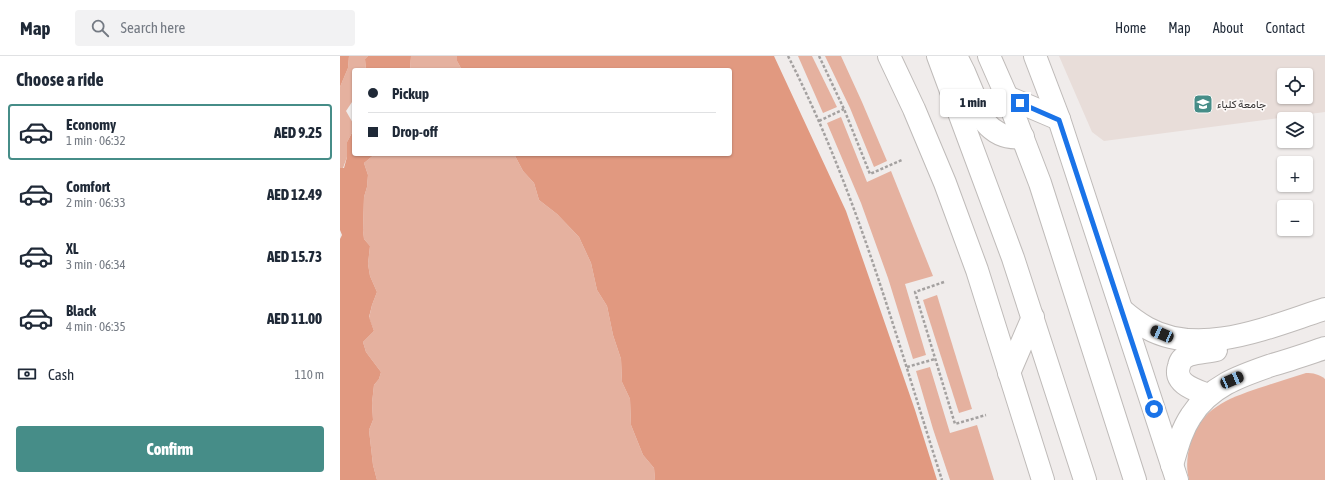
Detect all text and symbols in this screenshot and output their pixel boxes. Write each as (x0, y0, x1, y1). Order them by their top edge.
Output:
search box (75, 10, 355, 46)
text: Map (20, 17, 51, 39)
icon: search (89, 17, 111, 39)
text: Search here (121, 19, 185, 36)
text: Home (1115, 20, 1146, 36)
text: Map (1168, 20, 1191, 36)
text: About (1213, 20, 1244, 36)
text: Contact (1266, 20, 1305, 36)
map controls (1277, 68, 1313, 236)
button: locate (1277, 68, 1313, 104)
text: Choose a ride (16, 69, 104, 90)
text: Pickup (392, 85, 429, 102)
callout: 1 min (940, 89, 1006, 117)
school or university icon: جامعة كلباء (1192, 93, 1214, 115)
route end (1011, 94, 1029, 112)
text: 1 min (960, 95, 986, 110)
place label: جامعة كلباء (1217, 98, 1266, 111)
button: layers (1277, 112, 1313, 148)
icon: car (18, 114, 54, 150)
text: Economy (66, 116, 116, 133)
text: Drop-off (392, 123, 438, 140)
text: AED 9.25 (274, 124, 322, 141)
text: 1 min · 06:32 (66, 133, 126, 148)
button: + (1277, 156, 1313, 192)
icon: car (18, 176, 54, 212)
text: Comfort (66, 178, 110, 195)
text: AED 12.49 (267, 186, 322, 203)
text: 2 min · 06:33 (66, 195, 126, 210)
button: − (1277, 200, 1313, 236)
icon: car (18, 238, 54, 274)
text: XL (66, 240, 79, 257)
text: AED 15.73 (267, 248, 322, 265)
text: 3 min · 06:34 (66, 257, 126, 272)
icon: car (18, 300, 54, 336)
text: Black (66, 302, 96, 319)
text: AED 11.00 (267, 310, 322, 327)
text: 4 min · 06:35 (66, 319, 126, 334)
car (1149, 324, 1175, 344)
icon: cash (16, 363, 38, 385)
text: Cash (48, 366, 74, 383)
text: 110 m (295, 367, 324, 382)
car (1219, 370, 1245, 390)
route start (1145, 400, 1163, 418)
button: Confirm (16, 426, 324, 472)

